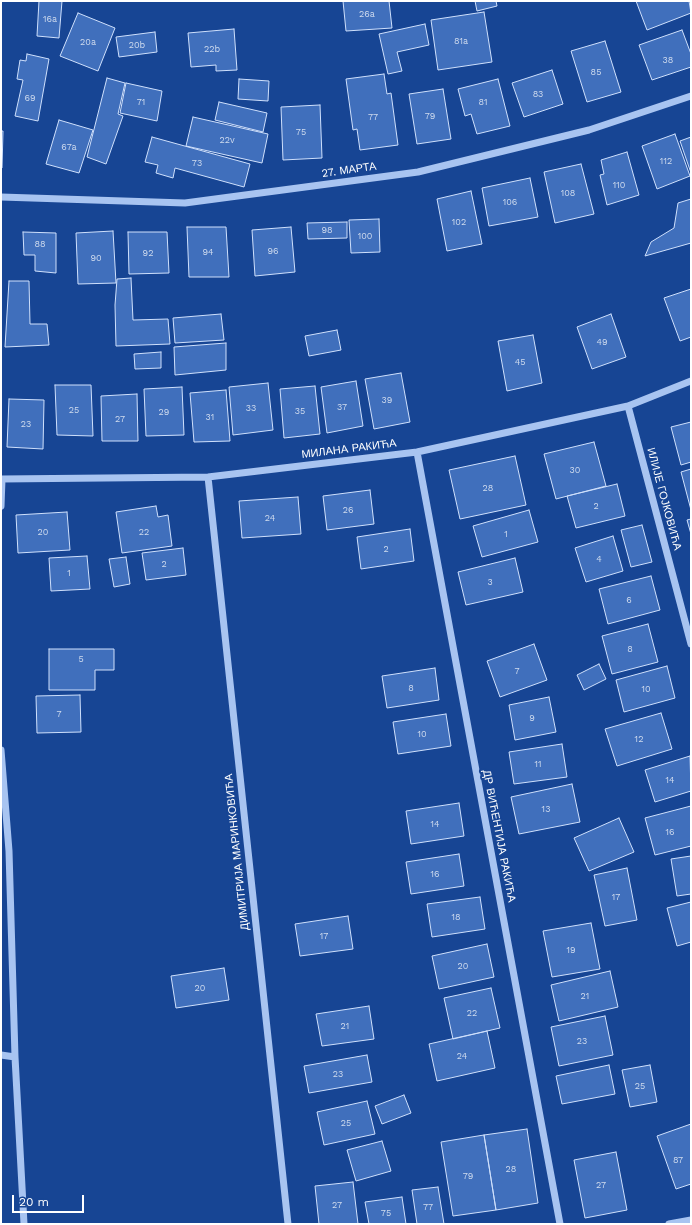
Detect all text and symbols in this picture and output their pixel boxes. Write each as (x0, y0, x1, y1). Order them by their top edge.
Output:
house number: 26a (359, 9, 375, 19)
house number: 16a (43, 14, 57, 24)
house number: 81a (454, 36, 468, 46)
house number: 20a (80, 37, 96, 47)
house number: 20b (129, 40, 145, 50)
house number: 22b (204, 44, 220, 54)
house number: 38 (663, 55, 673, 65)
house number: 85 (591, 67, 601, 77)
house number: 83 (533, 89, 543, 99)
house number: 69 (24, 93, 36, 103)
house number: 71 (137, 97, 145, 107)
house number: 81 (478, 97, 488, 107)
house number: 79 (425, 111, 435, 121)
house number: 77 (368, 112, 378, 122)
house number: 75 (296, 127, 306, 137)
house number: 22v (219, 135, 235, 145)
house number: 67a (61, 142, 77, 152)
house number: 112 (660, 156, 672, 166)
house number: 73 (192, 158, 202, 168)
street label: 27. МАРТА (321, 160, 377, 180)
house number: 110 (613, 180, 625, 190)
house number: 108 (561, 188, 575, 198)
house number: 106 (503, 197, 517, 207)
house number: 102 (452, 217, 466, 227)
house number: 98 (321, 225, 333, 235)
house number: 100 (358, 231, 372, 241)
house number: 88 (34, 239, 46, 249)
house number: 96 (267, 246, 279, 256)
house number: 94 (202, 247, 214, 257)
house number: 92 (143, 248, 153, 258)
house number: 90 (90, 253, 102, 263)
house number: 49 (596, 337, 608, 347)
house number: 45 (515, 357, 525, 367)
house number: 39 (382, 395, 392, 405)
house number: 37 (337, 402, 347, 412)
house number: 33 (246, 403, 256, 413)
house number: 25 (69, 405, 79, 415)
house number: 35 (295, 406, 305, 416)
house number: 29 (159, 407, 169, 417)
house number: 31 (206, 412, 214, 422)
house number: 27 (115, 414, 125, 424)
house number: 23 (21, 419, 31, 429)
street label: МИЛАНА РАКИЋА (301, 437, 397, 461)
street label: ИЛИЈЕ ГОЈКОВИЋА (644, 446, 684, 552)
house number: 30 (570, 465, 580, 475)
house number: 28 (483, 483, 493, 493)
house number: 2 (593, 501, 599, 511)
house number: 26 (343, 505, 353, 515)
house number: 24 (265, 513, 275, 523)
house number: 20 (38, 527, 48, 537)
house number: 22 (139, 527, 149, 537)
house number: 1 (504, 529, 508, 539)
house number: 2 (383, 544, 389, 554)
house number: 4 (596, 554, 602, 564)
house number: 2 (161, 559, 167, 569)
house number: 1 (67, 568, 71, 578)
house number: 3 (487, 577, 493, 587)
house number: 6 (626, 595, 632, 605)
house number: 8 (627, 644, 633, 654)
house number: 5 (78, 654, 84, 664)
house number: 7 (514, 666, 520, 676)
house number: 8 (408, 683, 414, 693)
house number: 10 (641, 684, 651, 694)
house number: 7 (56, 709, 62, 719)
house number: 9 (529, 713, 535, 723)
house number: 10 (417, 729, 427, 739)
house number: 12 (635, 734, 643, 744)
house number: 11 (534, 759, 542, 769)
street label: ДР ВИЋЕНТИЈА РАКИЋА (480, 769, 518, 903)
street label: ДИМИТРИЈА МАРИНКОВИЋА (222, 773, 252, 931)
house number: 14 (665, 775, 675, 785)
house number: 13 (542, 804, 550, 814)
house number: 14 (430, 819, 440, 829)
house number: 16 (666, 827, 674, 837)
house number: 16 (431, 869, 439, 879)
house number: 17 (612, 892, 620, 902)
house number: 18 (451, 912, 461, 922)
house number: 17 (320, 931, 328, 941)
house number: 19 (566, 945, 576, 955)
house number: 20 (458, 961, 468, 971)
house number: 20 (195, 983, 205, 993)
house number: 21 (581, 991, 589, 1001)
house number: 22 (467, 1008, 477, 1018)
house number: 21 (341, 1021, 349, 1031)
house number: 23 (577, 1036, 587, 1046)
house number: 24 (457, 1051, 467, 1061)
house number: 23 (333, 1069, 343, 1079)
house number: 25 (635, 1081, 645, 1091)
house number: 25 (341, 1118, 351, 1128)
house number: 87 (673, 1155, 683, 1165)
house number: 28 (506, 1164, 516, 1174)
house number: 79 (463, 1171, 473, 1181)
house number: 27 (596, 1180, 606, 1190)
scale bar (14, 1187, 86, 1213)
text: 20 m (19, 1195, 49, 1209)
house number: 27 (332, 1200, 342, 1210)
house number: 77 (423, 1202, 433, 1212)
house number: 75 (381, 1208, 391, 1218)

